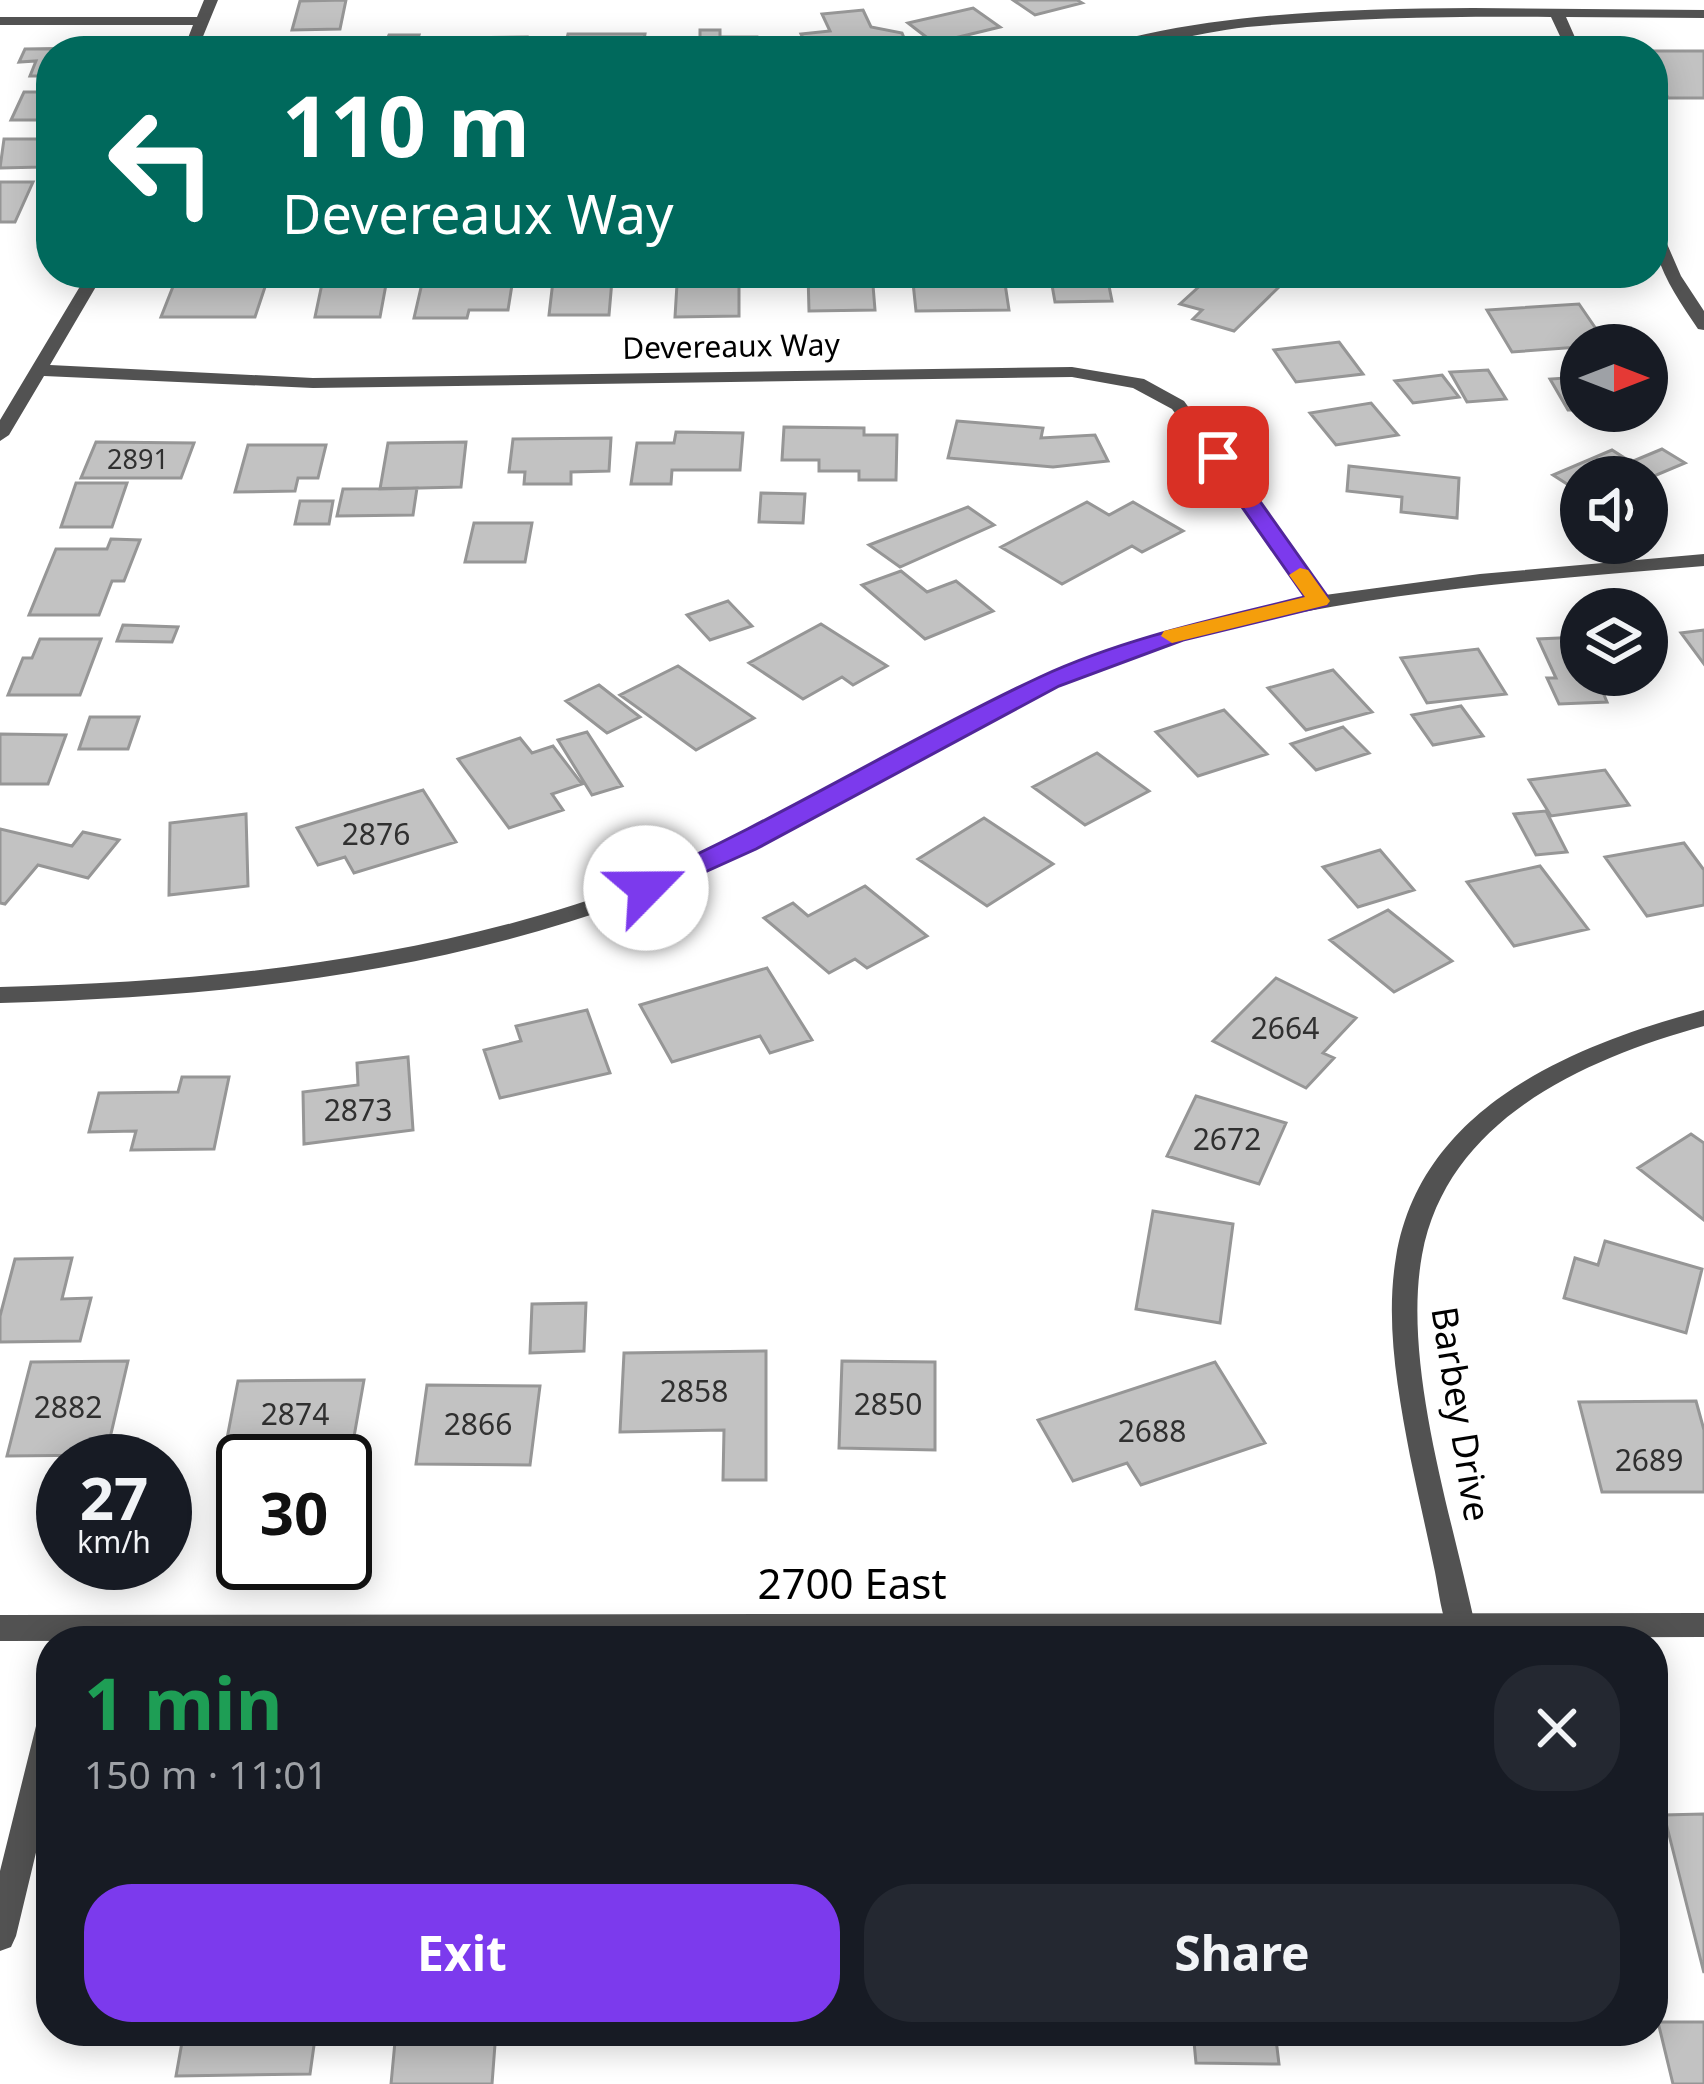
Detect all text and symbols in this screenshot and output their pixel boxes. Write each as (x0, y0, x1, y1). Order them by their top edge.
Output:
text: 110 m (282, 67, 530, 182)
icon: left (84, 84, 240, 240)
text: Devereaux Way (282, 176, 674, 250)
street label: Devereaux Way (622, 323, 841, 368)
north arrow (1560, 324, 1668, 432)
map controls (1560, 324, 1668, 696)
pin (1167, 406, 1269, 508)
icon: arrive (1185, 424, 1251, 490)
house number: 2891 (107, 440, 169, 477)
button: sound (1560, 456, 1668, 564)
button: layers (1560, 588, 1668, 696)
house number: 2876 (342, 813, 410, 854)
position arrow (583, 825, 709, 951)
house number: 2664 (1251, 1007, 1319, 1048)
house number: 2873 (324, 1089, 392, 1130)
house number: 2672 (1193, 1118, 1261, 1159)
street label: Barbey Drive (1420, 1303, 1503, 1525)
house number: 2858 (660, 1370, 728, 1411)
house number: 2850 (854, 1383, 922, 1424)
house number: 2882 (34, 1386, 102, 1427)
house number: 2874 (261, 1393, 329, 1434)
house number: 2866 (444, 1403, 512, 1444)
house number: 2688 (1118, 1410, 1186, 1451)
speed limit sign: 30 (216, 1434, 372, 1590)
house number: 2689 (1615, 1439, 1683, 1480)
text: 27 (80, 1456, 148, 1538)
text: km/h (77, 1521, 151, 1562)
street label: 2700 East (757, 1554, 947, 1611)
text: 1 min (84, 1653, 282, 1751)
button: close (1494, 1665, 1620, 1791)
text: 150 m · 11:01 (84, 1747, 328, 1800)
button: Exit (84, 1884, 840, 2022)
button: Share (864, 1884, 1620, 2022)

